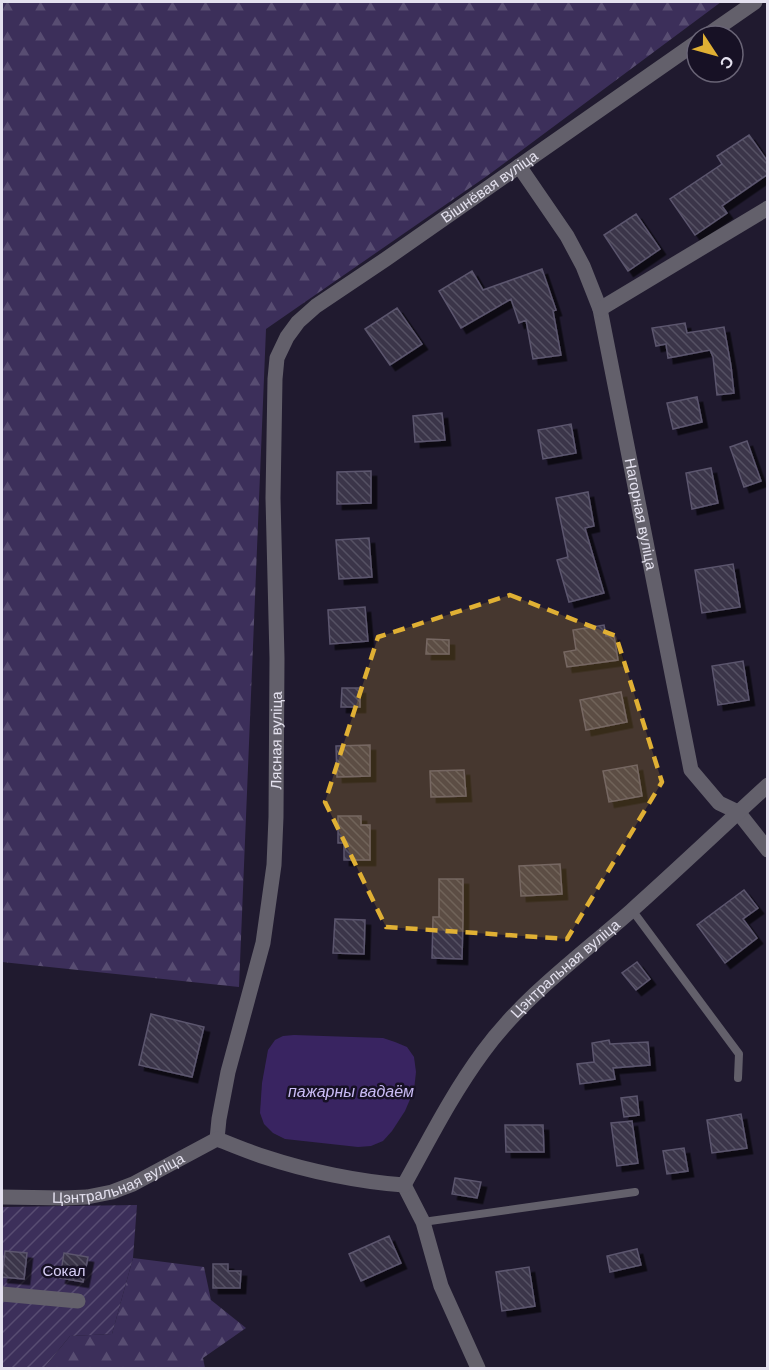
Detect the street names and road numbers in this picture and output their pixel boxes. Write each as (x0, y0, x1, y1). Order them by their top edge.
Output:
street label: Вішнёвая вуліца (437, 146, 543, 228)
street label: Нагорная вуліца (620, 456, 661, 572)
street label: Лясная вуліца (266, 691, 287, 790)
street label: Цэнтральная вуліца (506, 914, 625, 1022)
street label: Цэнтральная вуліца (52, 1148, 188, 1208)

